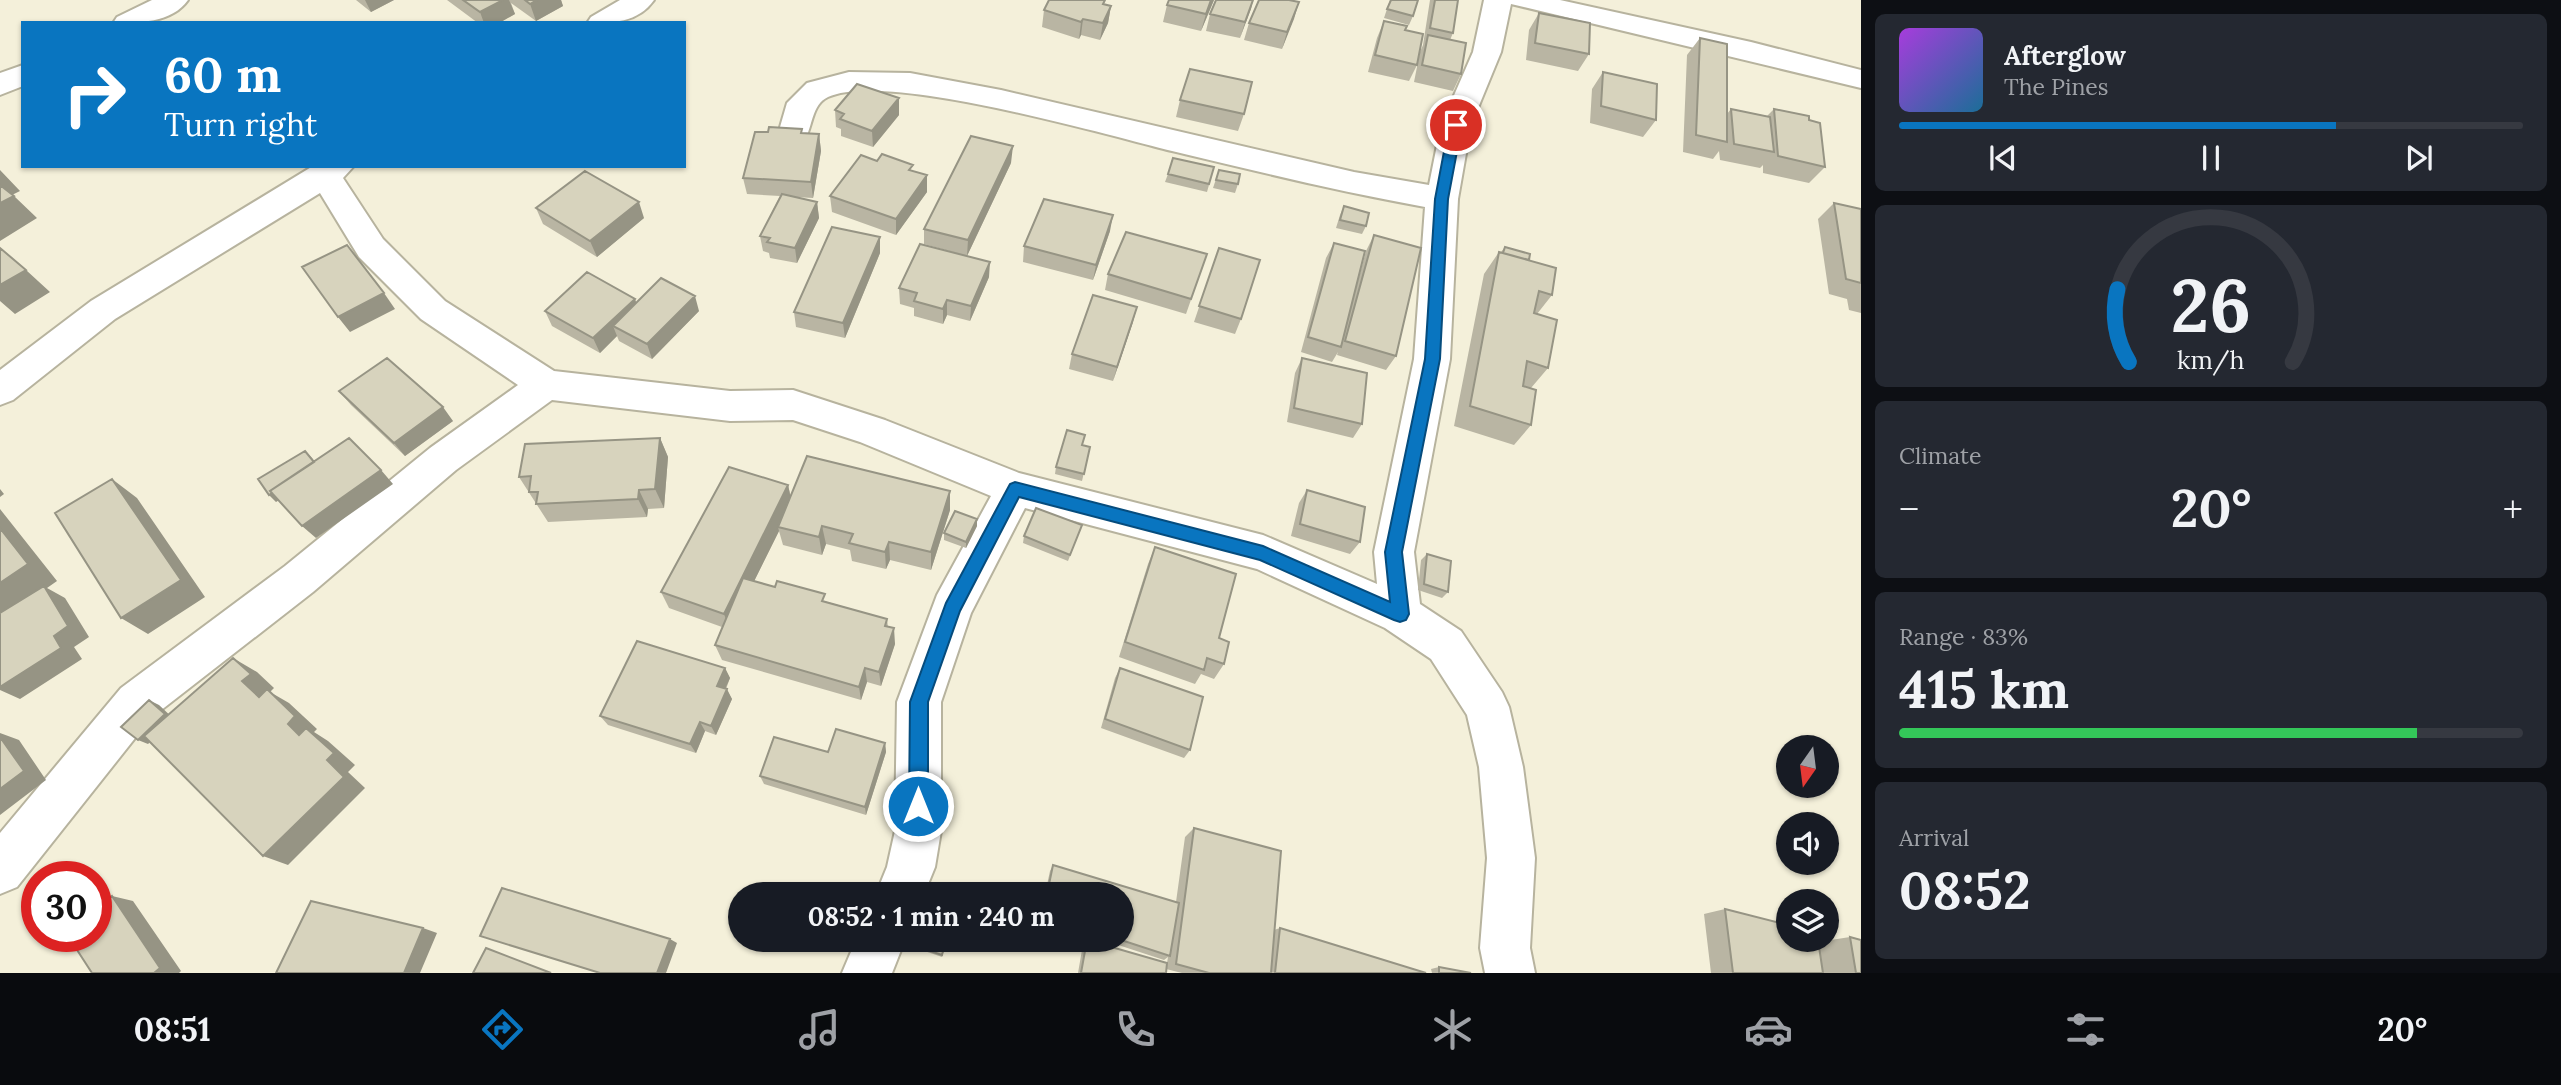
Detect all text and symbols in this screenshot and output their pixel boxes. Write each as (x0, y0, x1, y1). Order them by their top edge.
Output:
text: Afterglow (2004, 39, 2126, 72)
text: 60 m (164, 43, 281, 105)
icon: right (49, 49, 140, 140)
text: The Pines (2004, 72, 2109, 101)
pin (1426, 95, 1486, 155)
text: Turn right (164, 104, 317, 145)
icon: arrive (1437, 106, 1475, 144)
icon: previous (1984, 139, 2022, 177)
icon: pause (2192, 139, 2230, 177)
icon: next (2400, 139, 2438, 177)
text: 26 (2171, 259, 2251, 352)
text: km/h (2177, 344, 2245, 376)
text: Climate (1899, 441, 1981, 470)
text: 20° (2171, 475, 2251, 541)
text: − (1899, 485, 1919, 533)
text: + (2503, 485, 2523, 533)
text: Range · 83% (1899, 622, 2028, 651)
text: 415 km (1899, 656, 2069, 722)
north arrow (1776, 735, 1839, 798)
map controls (1776, 735, 1839, 952)
position arrow (881, 769, 955, 843)
button: sound (1776, 812, 1839, 875)
text: Arrival (1899, 823, 1969, 852)
text: 08:52 (1899, 857, 2031, 923)
speed limit sign: 30 (21, 861, 112, 952)
button: layers (1776, 889, 1839, 952)
text: 08:52 · 1 min · 240 m (808, 900, 1054, 933)
icon: directions (478, 1005, 527, 1054)
icon: music (795, 1005, 844, 1054)
icon: phone (1111, 1005, 1160, 1054)
icon: climate (1428, 1005, 1477, 1054)
icon: car (1744, 1005, 1793, 1054)
icon: filters (2061, 1005, 2110, 1054)
text: 08:51 (134, 1009, 211, 1050)
text: 20° (2378, 1009, 2427, 1050)

